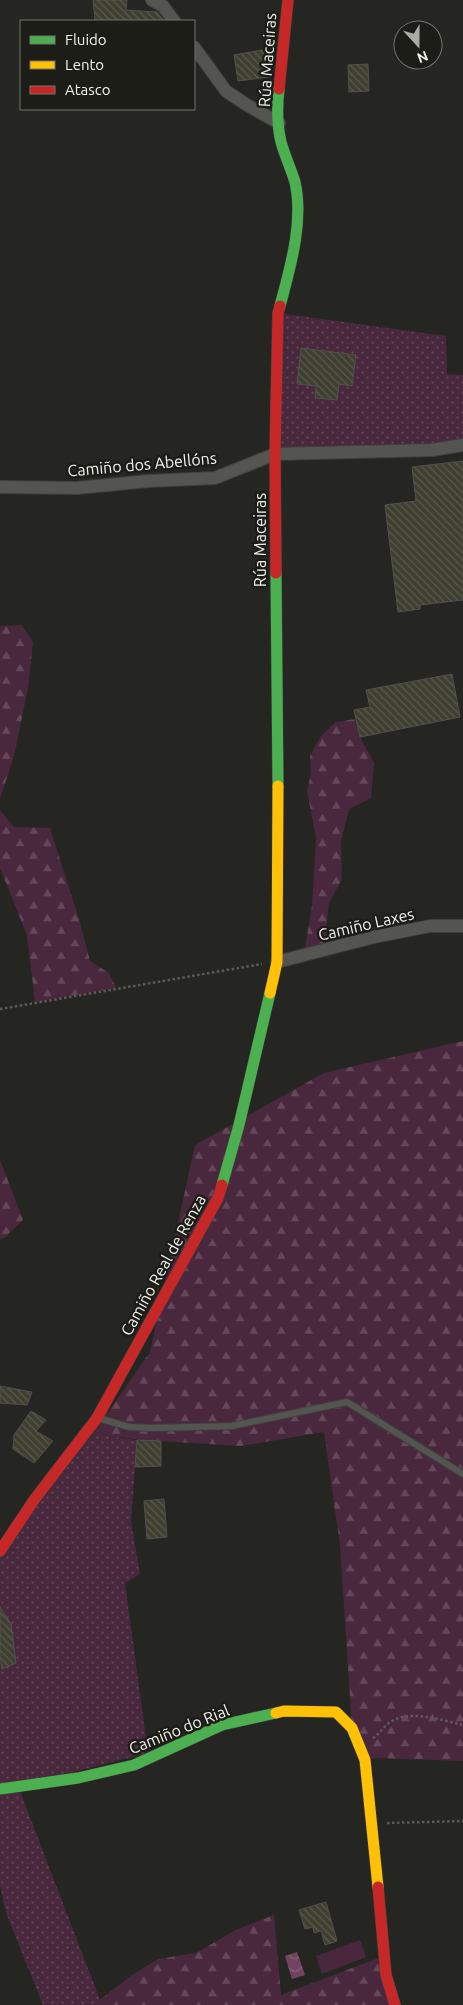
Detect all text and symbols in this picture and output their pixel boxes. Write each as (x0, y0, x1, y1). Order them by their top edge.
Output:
street label: Rúa Maceiras (255, 12, 279, 108)
legend (20, 20, 195, 110)
north arrow (393, 20, 443, 70)
text: Fluido (65, 31, 107, 48)
text: N (415, 48, 430, 66)
text: Lento (65, 56, 104, 73)
text: Atasco (65, 81, 111, 98)
street label: Camiño dos Abellóns (67, 449, 217, 479)
street label: Rúa Maceiras (251, 493, 269, 587)
street label: Camiño Laxes (316, 904, 416, 944)
street label: Camiño Real de Renza (117, 1192, 209, 1338)
street label: Camiño do Rial (126, 1701, 232, 1757)

